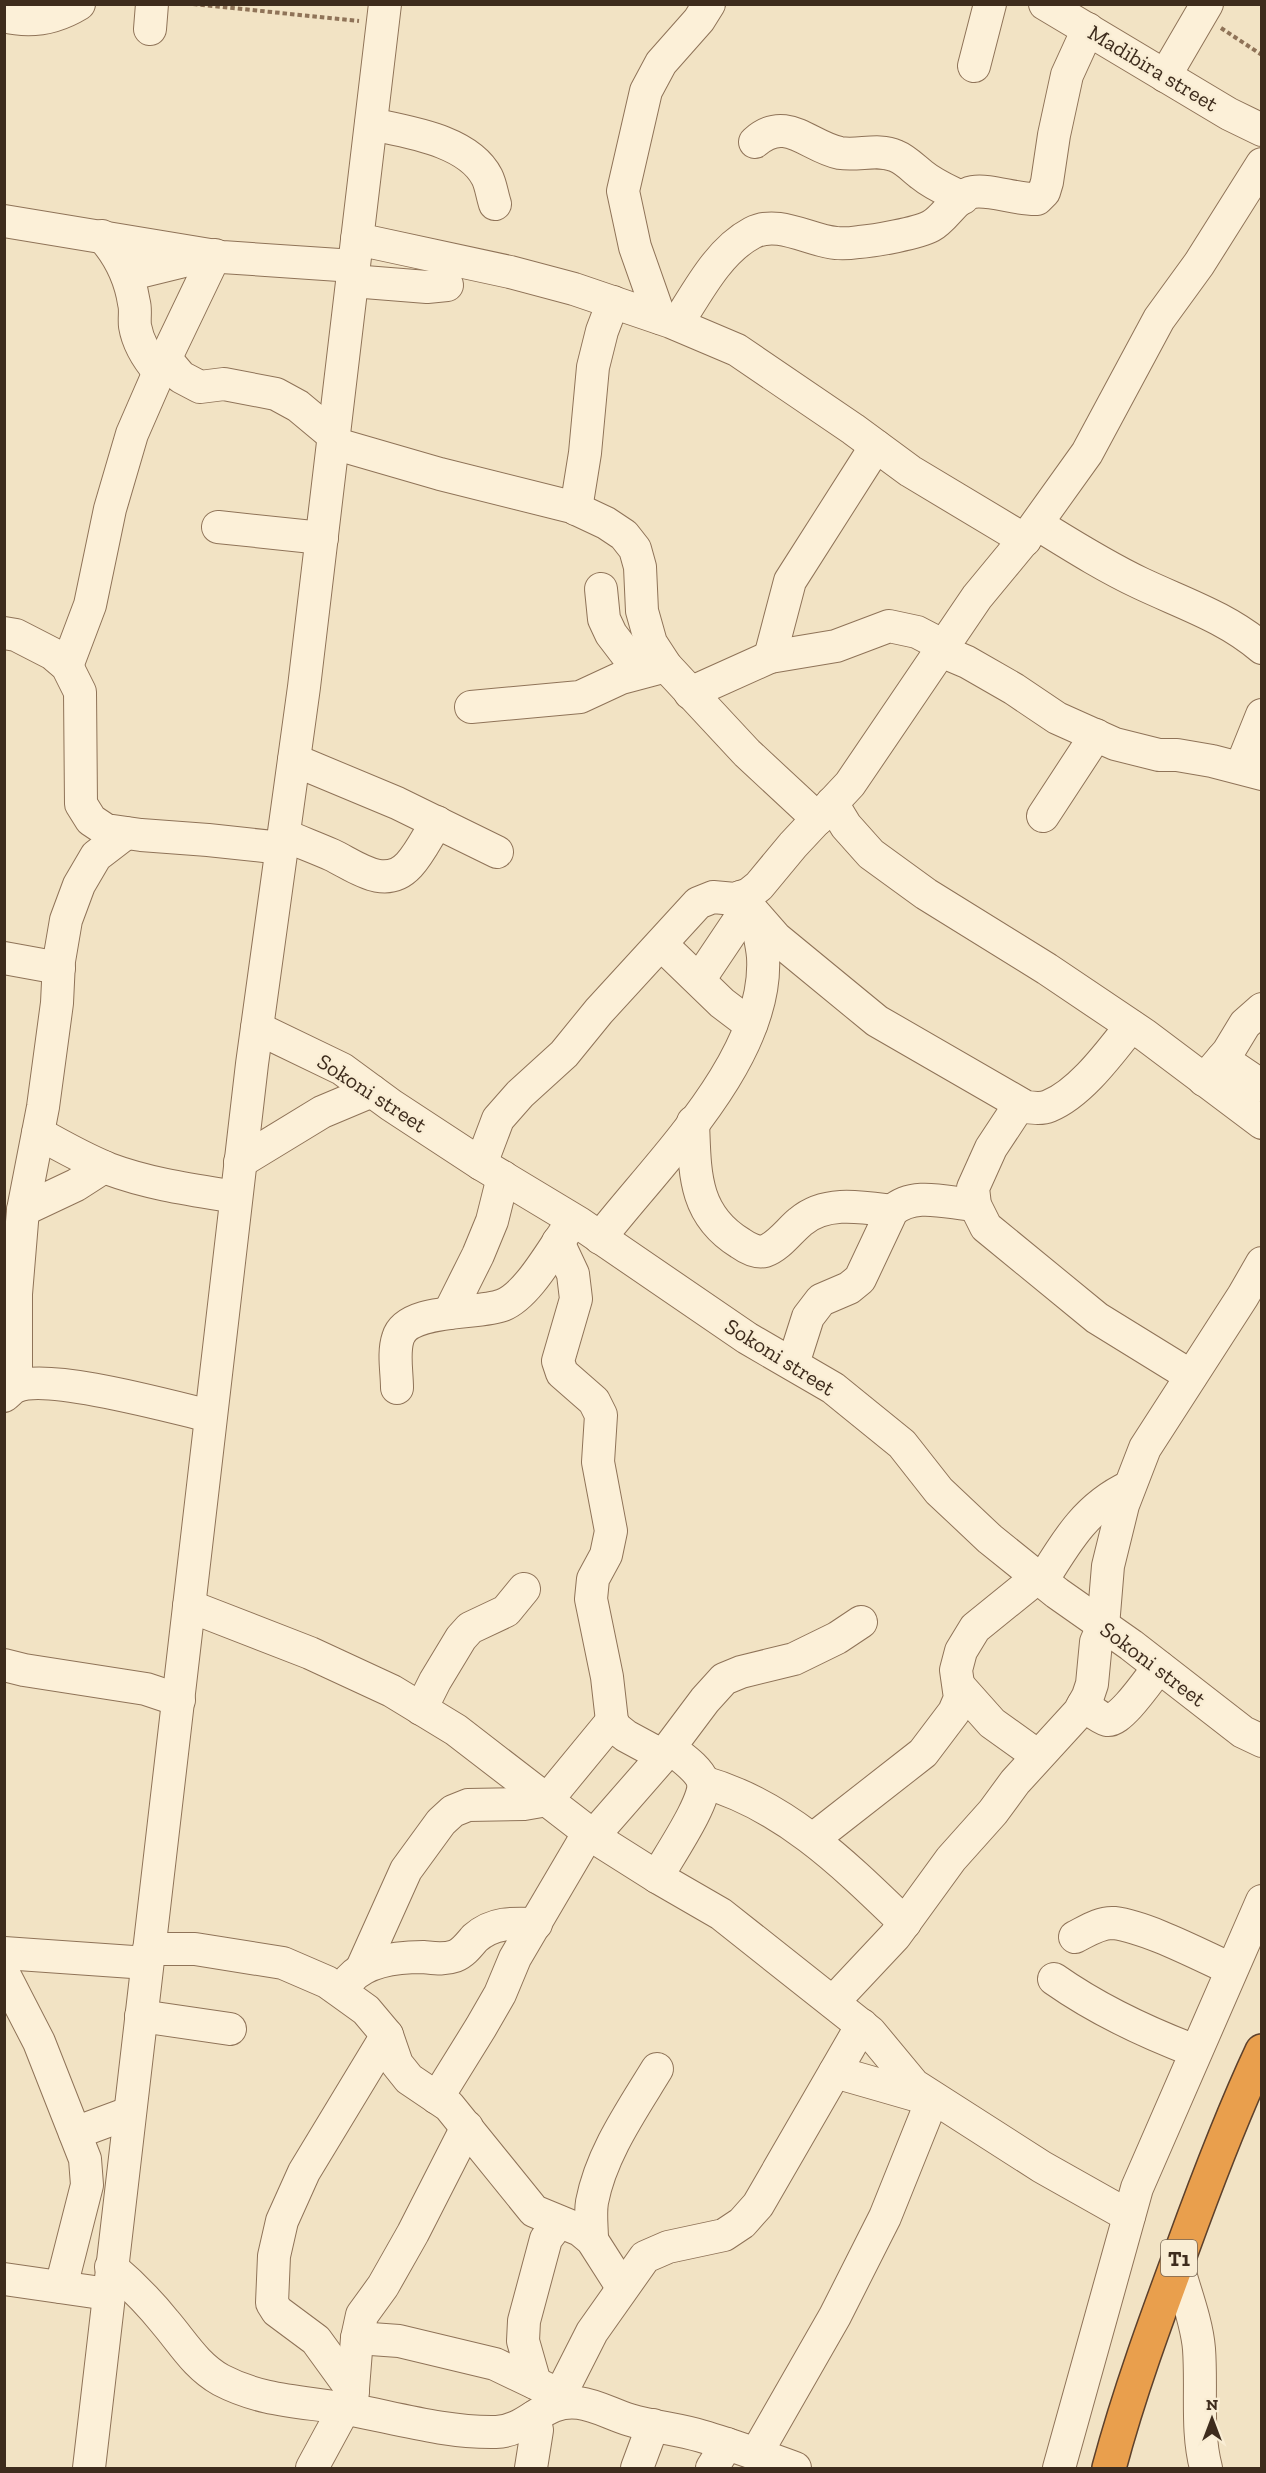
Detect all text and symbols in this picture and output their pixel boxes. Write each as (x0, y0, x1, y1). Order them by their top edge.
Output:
street label: Madibira street (1083, 19, 1224, 118)
street label: Sokoni street (312, 1048, 432, 1139)
street label: Sokoni street (720, 1312, 841, 1402)
street label: Sokoni street (1095, 1616, 1212, 1713)
road number: T1 (1161, 2240, 1197, 2276)
north arrow (1182, 2389, 1242, 2449)
text: N (1206, 2395, 1218, 2414)

